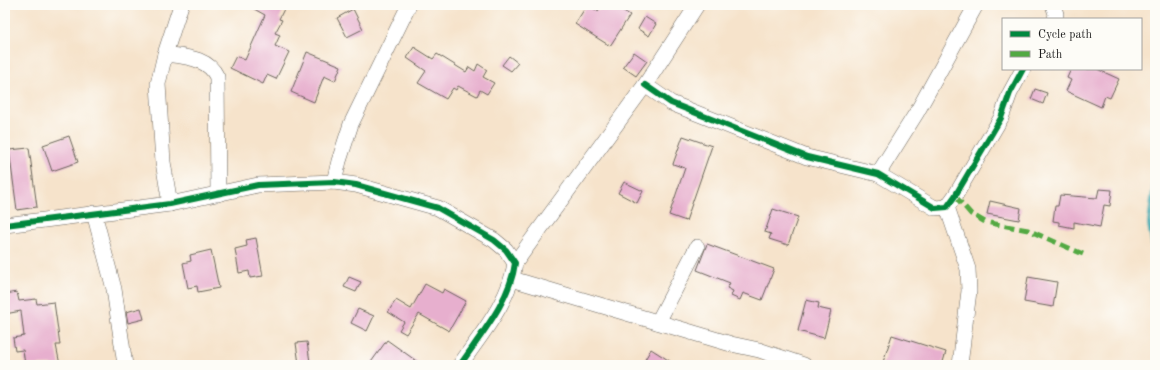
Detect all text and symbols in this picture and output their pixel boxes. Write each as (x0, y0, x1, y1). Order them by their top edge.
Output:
legend (1002, 18, 1142, 70)
text: Cycle path (1038, 29, 1093, 41)
text: Path (1038, 49, 1063, 61)

